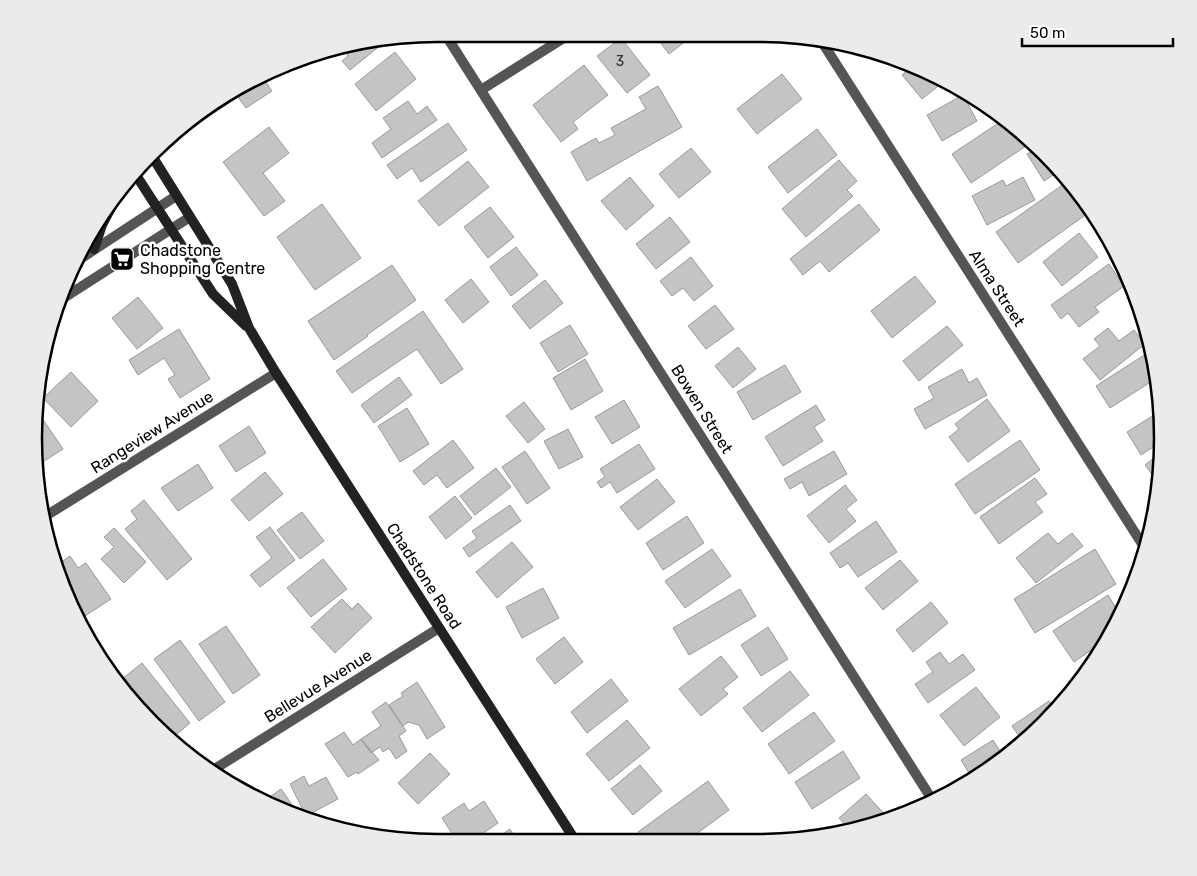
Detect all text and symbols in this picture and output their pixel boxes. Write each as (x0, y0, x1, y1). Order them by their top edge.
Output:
scale bar (1022, 15, 1173, 47)
text: 50 m (1030, 24, 1065, 42)
house number: 3 (616, 53, 624, 70)
place label: Chadstone Shopping Centre (140, 241, 265, 278)
supermarket icon: Chadstone Shopping Centre (109, 246, 135, 272)
street label: Alma Street (965, 246, 1029, 330)
street label: Bowen Street (667, 361, 737, 457)
street label: Rangeview Avenue (87, 387, 217, 477)
street label: Chadstone Road (383, 519, 465, 633)
street label: Bellevue Avenue (261, 645, 375, 727)

